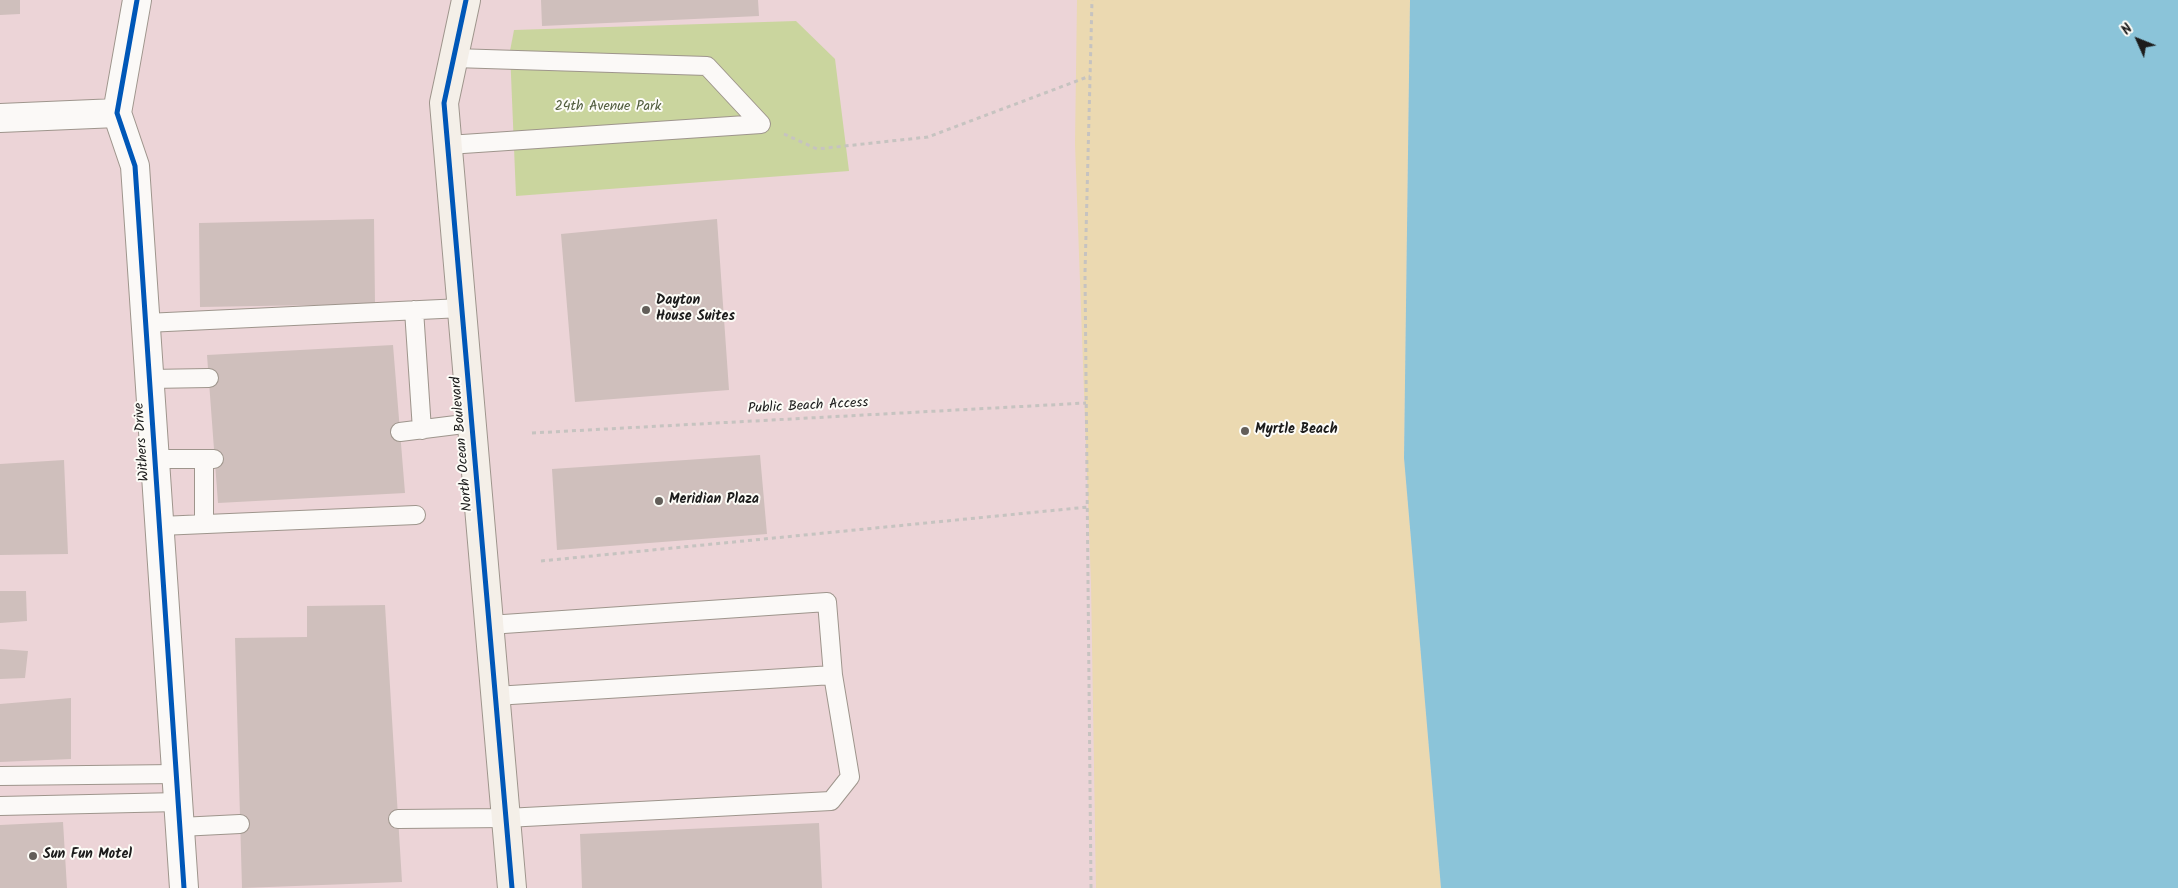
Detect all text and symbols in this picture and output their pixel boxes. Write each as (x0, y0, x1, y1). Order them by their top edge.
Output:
north arrow (2113, 15, 2163, 65)
text: N (2116, 19, 2138, 40)
park label: 24th Avenue Park (555, 100, 661, 116)
place label: Dayton House Suites (656, 294, 735, 326)
marker: Dayton House Suites (640, 304, 652, 316)
street label: North Ocean Boulevard (449, 376, 477, 512)
street label: Public Beach Access (747, 395, 869, 419)
street label: Withers Drive (132, 402, 154, 482)
place label: Myrtle Beach (1255, 423, 1338, 439)
marker: Myrtle Beach (1239, 425, 1251, 437)
place label: Meridian Plaza (669, 493, 759, 509)
marker: Meridian Plaza (653, 495, 665, 507)
place label: Sun Fun Motel (43, 848, 132, 864)
marker: Sun Fun Motel (27, 850, 39, 862)

